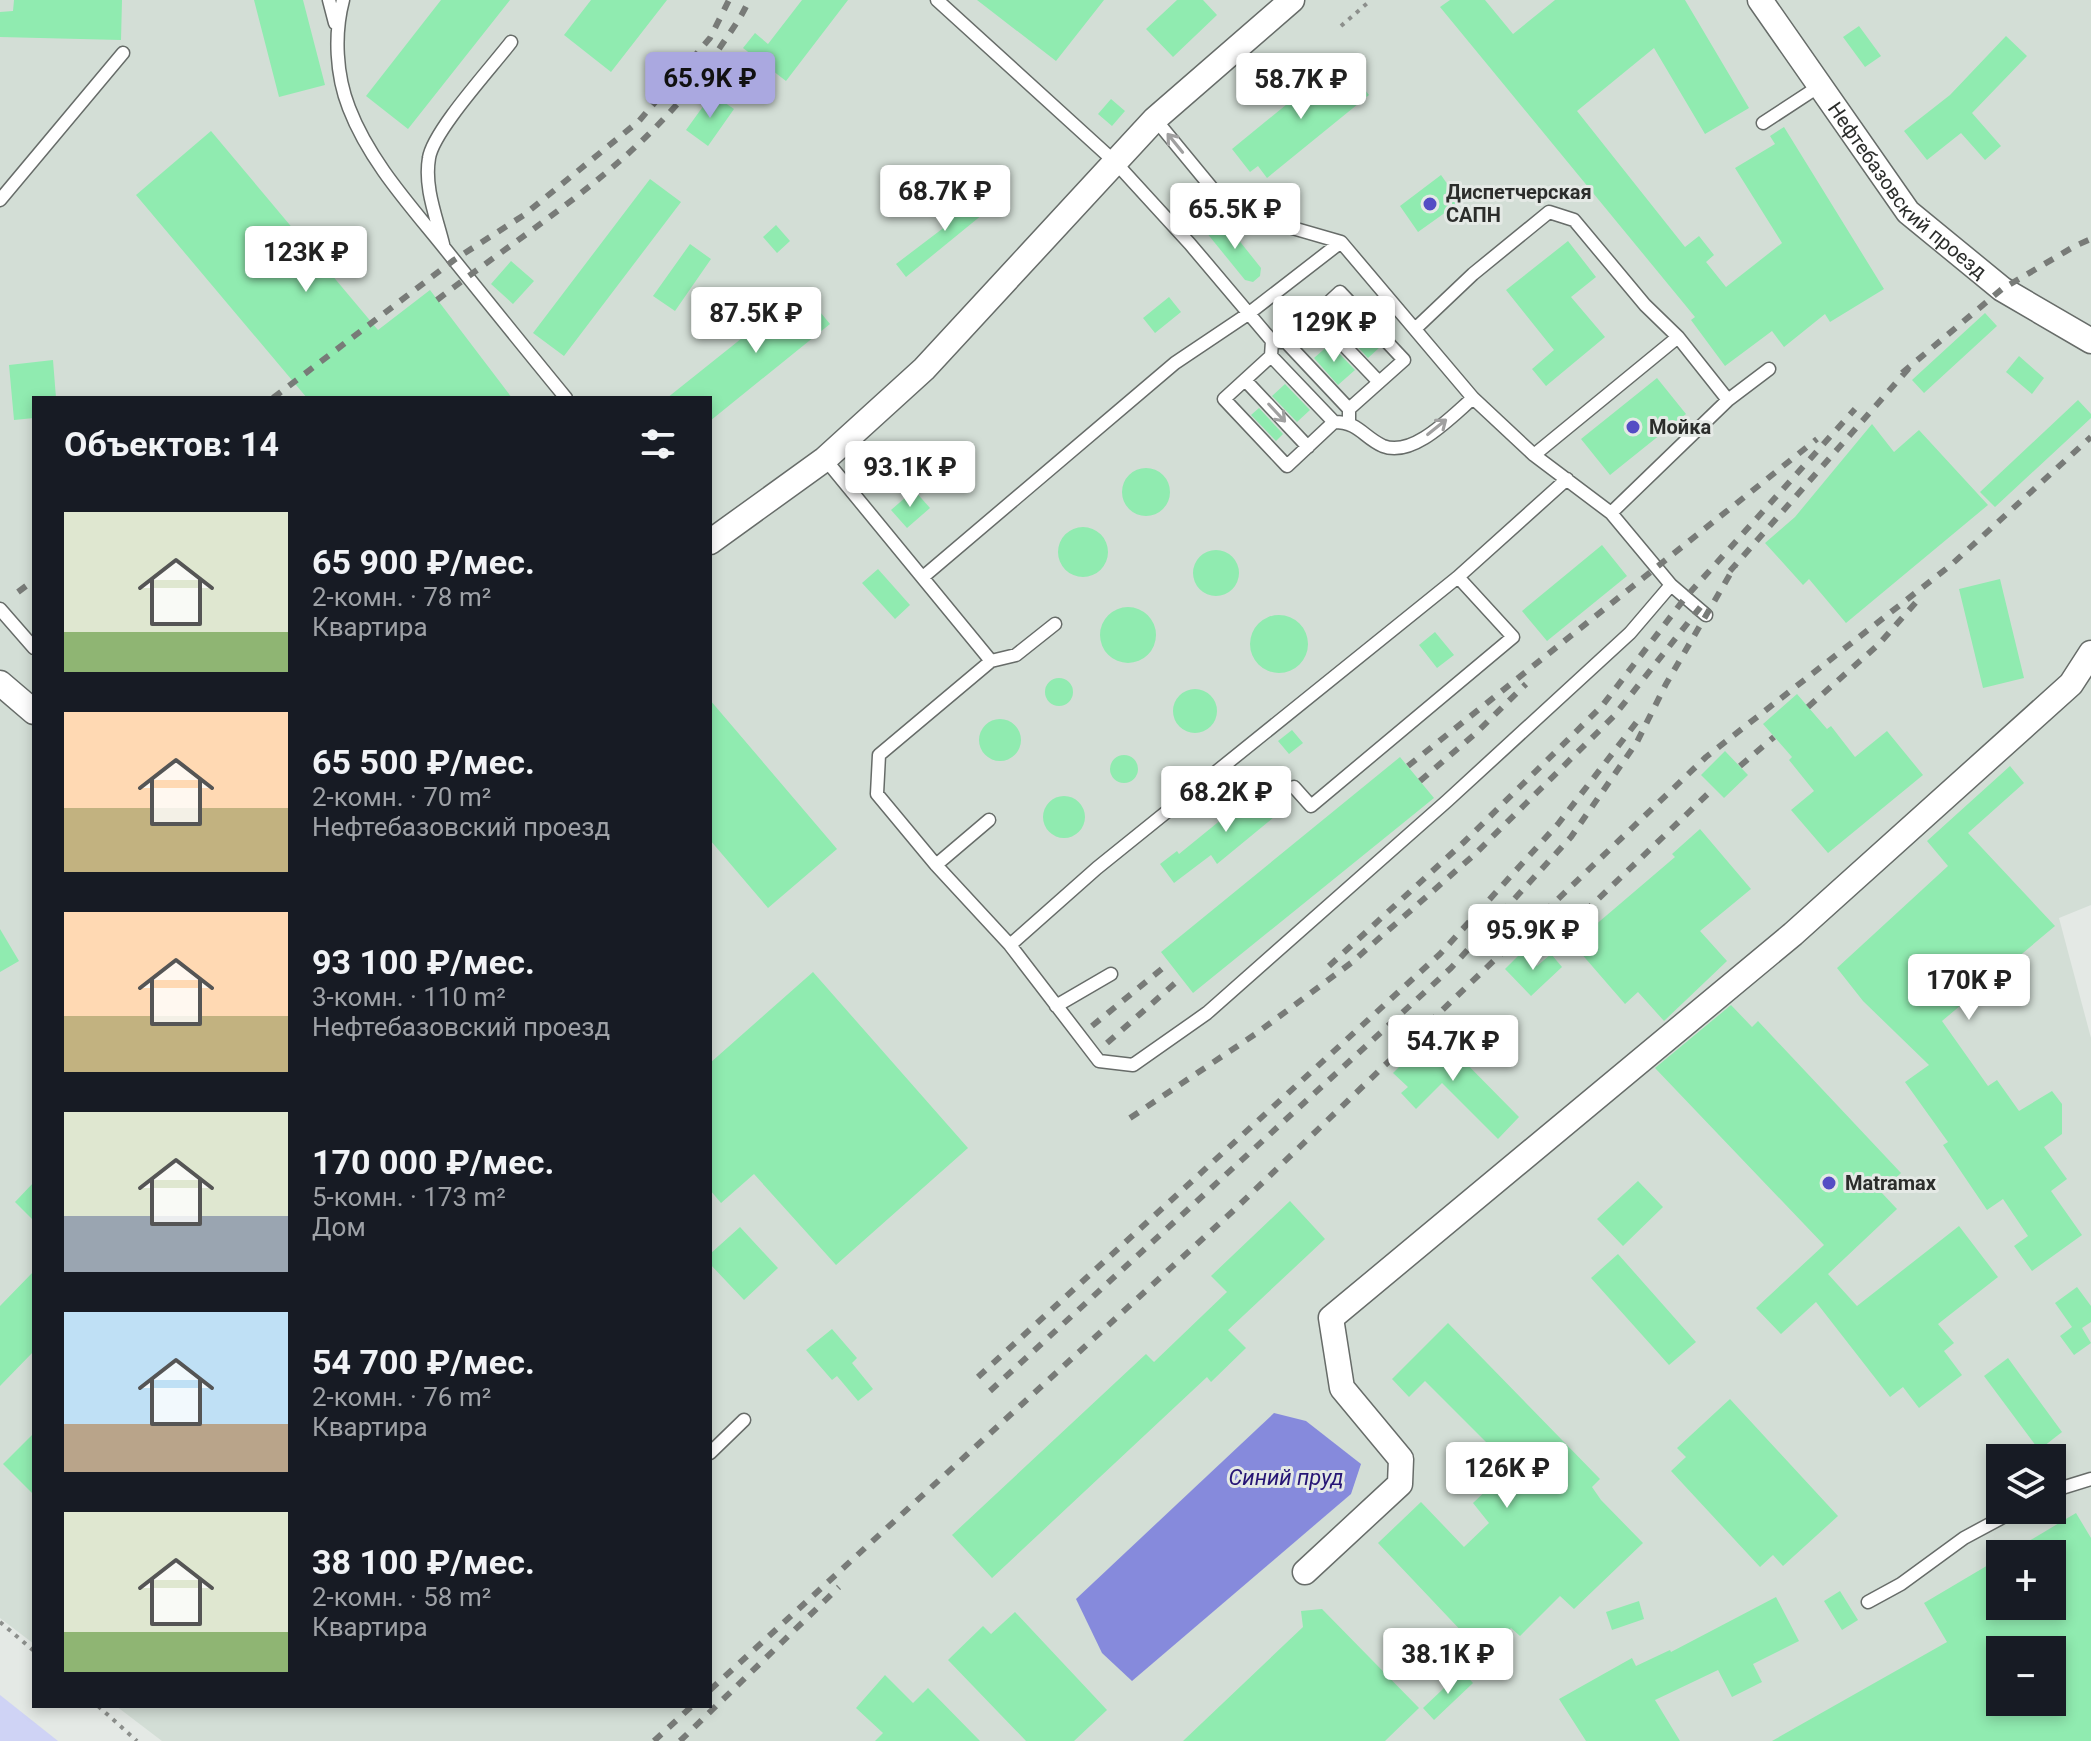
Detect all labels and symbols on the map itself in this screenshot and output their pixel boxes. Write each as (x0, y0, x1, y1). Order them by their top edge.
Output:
pin: 65.9K ₽ (636, 52, 784, 120)
pin: 58.7K ₽ (1227, 53, 1375, 121)
street label: Нефтебазовский проезд (1823, 98, 1992, 283)
one-way arrow (1166, 133, 1183, 154)
pin: 68.7K ₽ (871, 165, 1019, 233)
place label: Диспетчерская САПН (1446, 180, 1592, 227)
pin: 65.5K ₽ (1161, 183, 1309, 251)
marker: Диспетчерская САПН (1421, 195, 1439, 213)
pin: 123K ₽ (241, 226, 371, 294)
pin: 87.5K ₽ (682, 287, 830, 355)
pin: 129K ₽ (1269, 296, 1399, 364)
one-way arrow (1267, 403, 1286, 423)
place label: Мойка (1649, 415, 1711, 439)
marker: Мойка (1624, 418, 1642, 436)
one-way arrow (1426, 419, 1447, 436)
pin: 93.1K ₽ (836, 441, 984, 509)
pin: 68.2K ₽ (1152, 766, 1300, 834)
pin: 95.9K ₽ (1459, 904, 1607, 972)
pin: 170K ₽ (1904, 954, 2034, 1022)
pin: 54.7K ₽ (1379, 1015, 1527, 1083)
place label: Matramax (1845, 1171, 1937, 1195)
marker: Matramax (1820, 1174, 1838, 1192)
pin: 126K ₽ (1442, 1442, 1572, 1510)
water label: Синий пруд (1228, 1465, 1344, 1490)
pin: 38.1K ₽ (1374, 1628, 1522, 1696)

